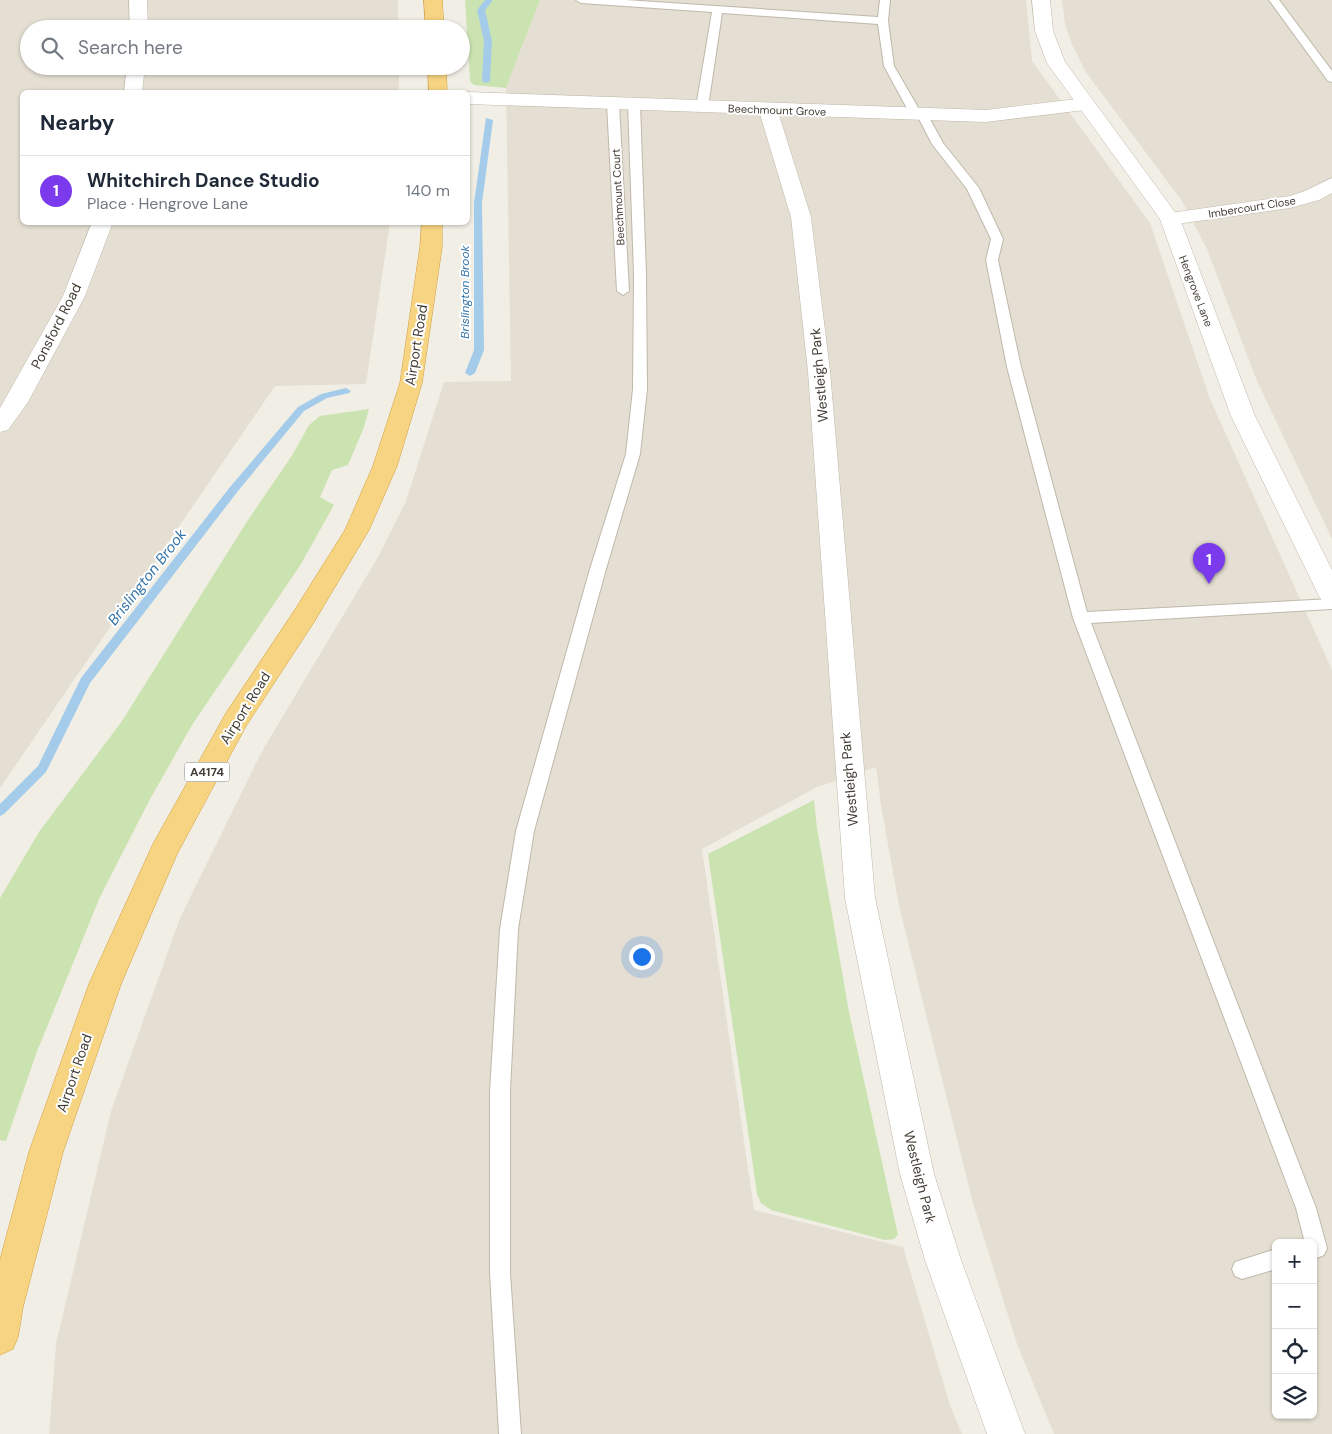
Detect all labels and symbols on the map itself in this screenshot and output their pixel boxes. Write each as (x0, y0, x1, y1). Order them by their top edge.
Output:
street label: Beechmount Grove (728, 101, 826, 119)
street label: Beechmount Court (608, 148, 628, 246)
street label: Imbercourt Close (1207, 193, 1297, 221)
water label: Brislington Brook (457, 244, 473, 339)
street label: Hengrove Lane (1176, 253, 1216, 329)
street label: Ponsford Road (27, 280, 85, 372)
street label: Airport Road (401, 303, 431, 387)
street label: Westleigh Park (806, 327, 832, 423)
water label: Brislington Brook (103, 525, 191, 629)
pin: 1 (1193, 543, 1225, 584)
street label: Airport Road (216, 669, 274, 747)
street label: Westleigh Park (836, 731, 862, 827)
road number: A4174 (184, 762, 230, 782)
your location (629, 944, 655, 970)
street label: Airport Road (52, 1031, 96, 1115)
street label: Westleigh Park (900, 1129, 940, 1225)

